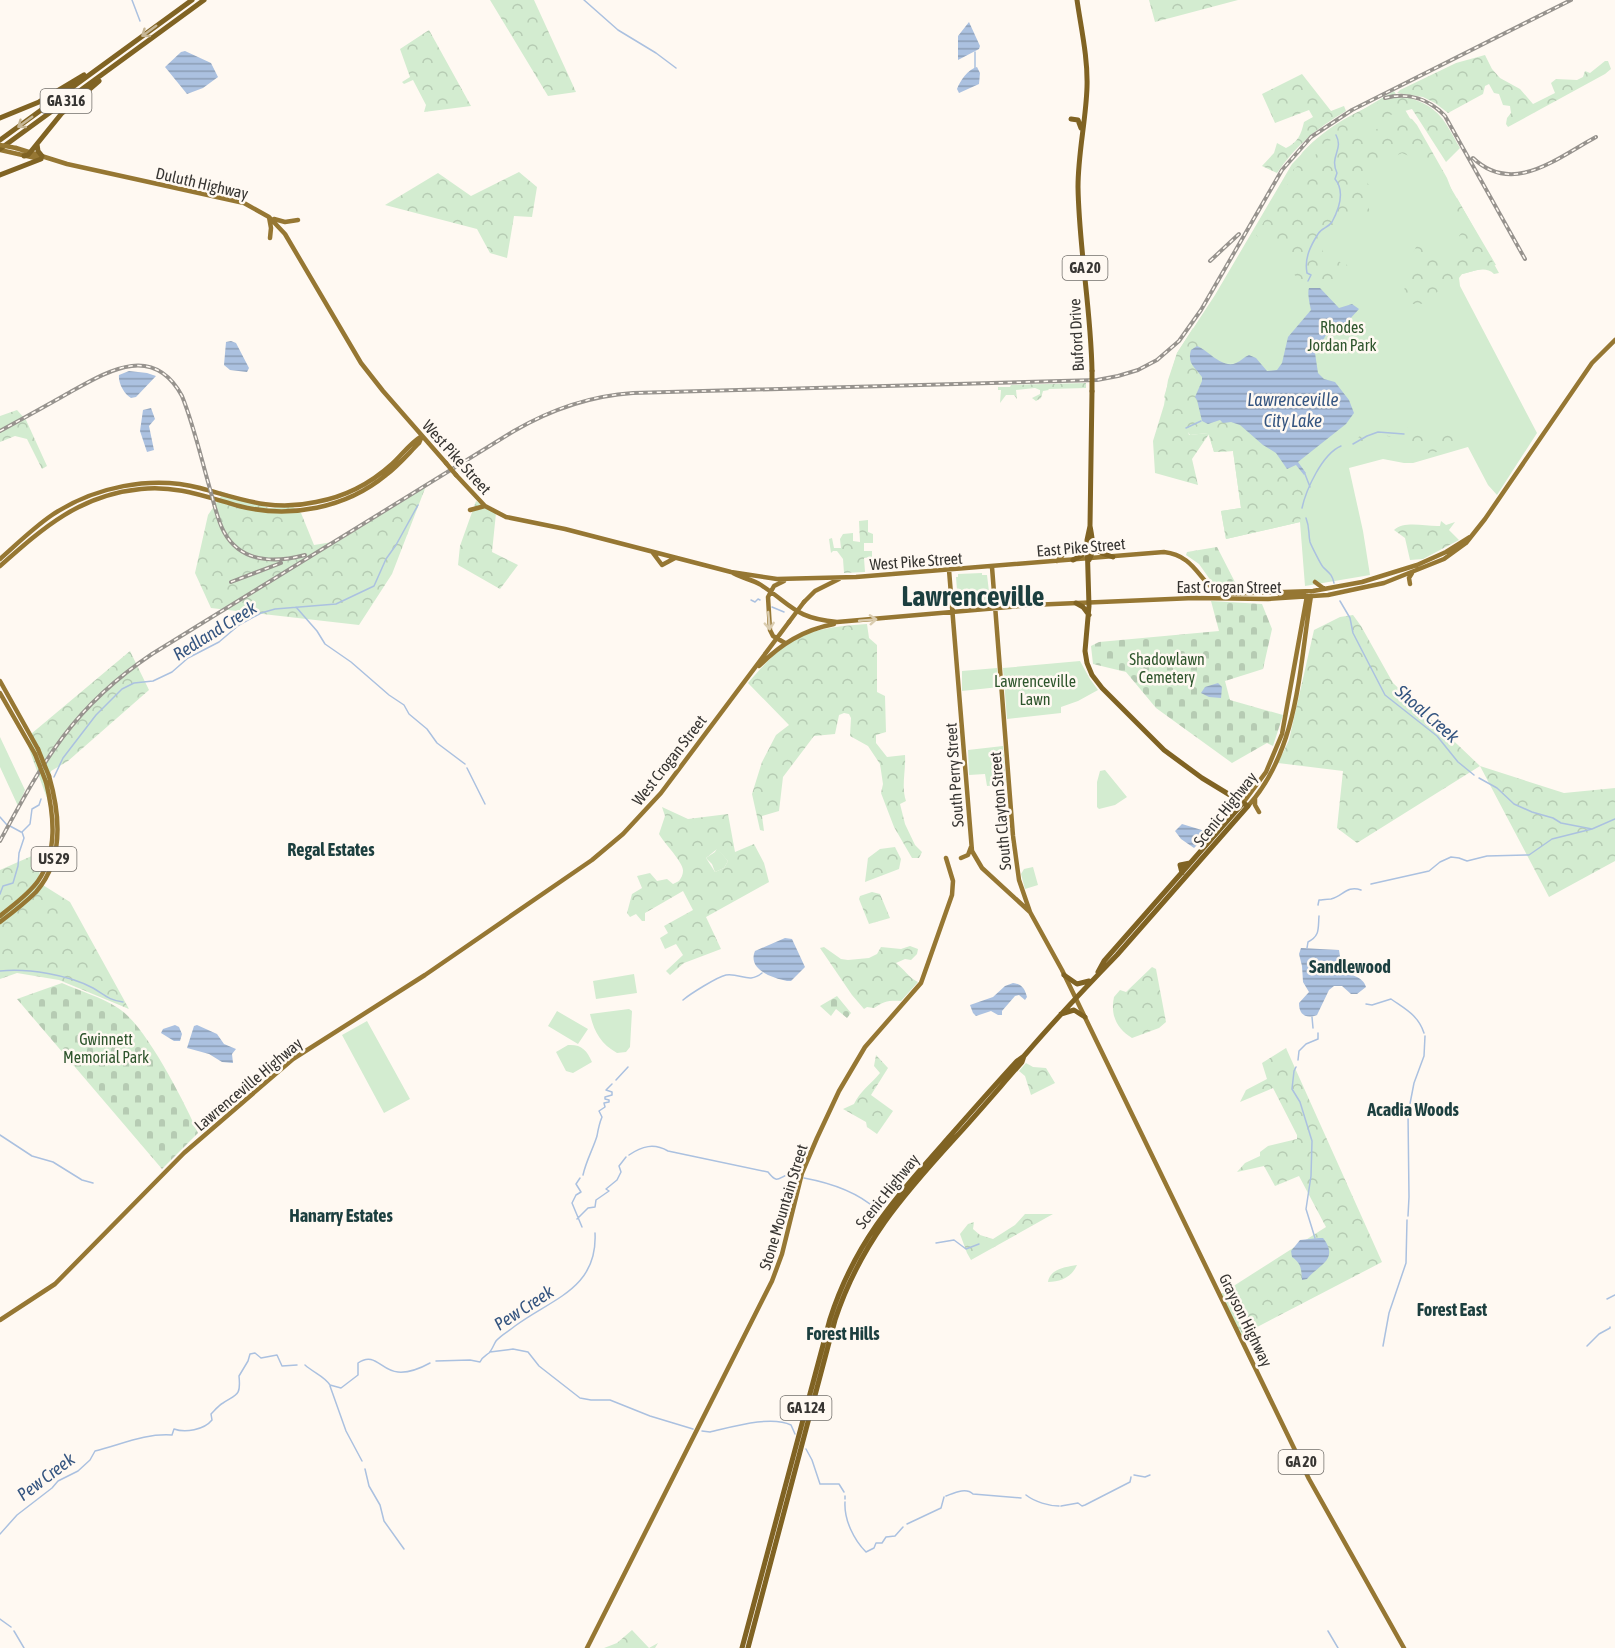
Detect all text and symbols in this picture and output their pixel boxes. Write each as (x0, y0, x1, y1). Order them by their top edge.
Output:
one-way arrow (142, 25, 158, 37)
road number: GA 316 (40, 89, 92, 113)
one-way arrow (18, 116, 34, 128)
street label: Duluth Highway (154, 164, 250, 203)
road number: GA 20 (1062, 256, 1108, 280)
street label: Buford Drive (1065, 298, 1087, 372)
park label: Rhodes Jordan Park (1307, 318, 1377, 354)
water label: Lawrenceville City Lake (1247, 389, 1339, 431)
street label: West Pike Street (419, 416, 495, 498)
street label: East Pike Street (1036, 534, 1127, 560)
street label: West Pike Street (869, 549, 964, 573)
street label: East Crogan Street (1176, 578, 1282, 597)
district label: Lawrenceville (901, 580, 1045, 612)
water label: Redland Creek (169, 596, 261, 665)
one-way arrow (764, 610, 775, 630)
one-way arrow (858, 614, 878, 625)
park label: Shadowlawn Cemetery (1129, 650, 1205, 687)
park label: Lawrenceville Lawn (994, 672, 1076, 708)
water label: Shoal Creek (1391, 680, 1464, 748)
street label: West Crogan Street (628, 711, 711, 809)
street label: South Perry Street (941, 722, 968, 828)
street label: South Clayton Street (986, 750, 1015, 871)
street label: Scenic Highway (1190, 768, 1262, 850)
district label: Regal Estates (287, 839, 375, 860)
road number: US 29 (32, 847, 76, 871)
district label: Sandlewood (1309, 956, 1391, 977)
park label: Gwinnett Memorial Park (63, 1030, 149, 1066)
street label: Lawrenceville Highway (190, 1033, 306, 1135)
district label: Acadia Woods (1366, 1099, 1459, 1120)
street label: Stone Mountain Street (755, 1142, 811, 1272)
street label: Scenic Highway (852, 1150, 924, 1232)
district label: Hanarry Estates (289, 1205, 393, 1226)
street label: Grayson Highway (1215, 1271, 1276, 1370)
water label: Pew Creek (490, 1280, 558, 1335)
district label: Forest East (1417, 1299, 1488, 1320)
district label: Forest Hills (806, 1323, 880, 1344)
road number: GA 124 (780, 1396, 832, 1420)
water label: Pew Creek (13, 1448, 79, 1505)
road number: GA 20 (1278, 1450, 1324, 1474)

